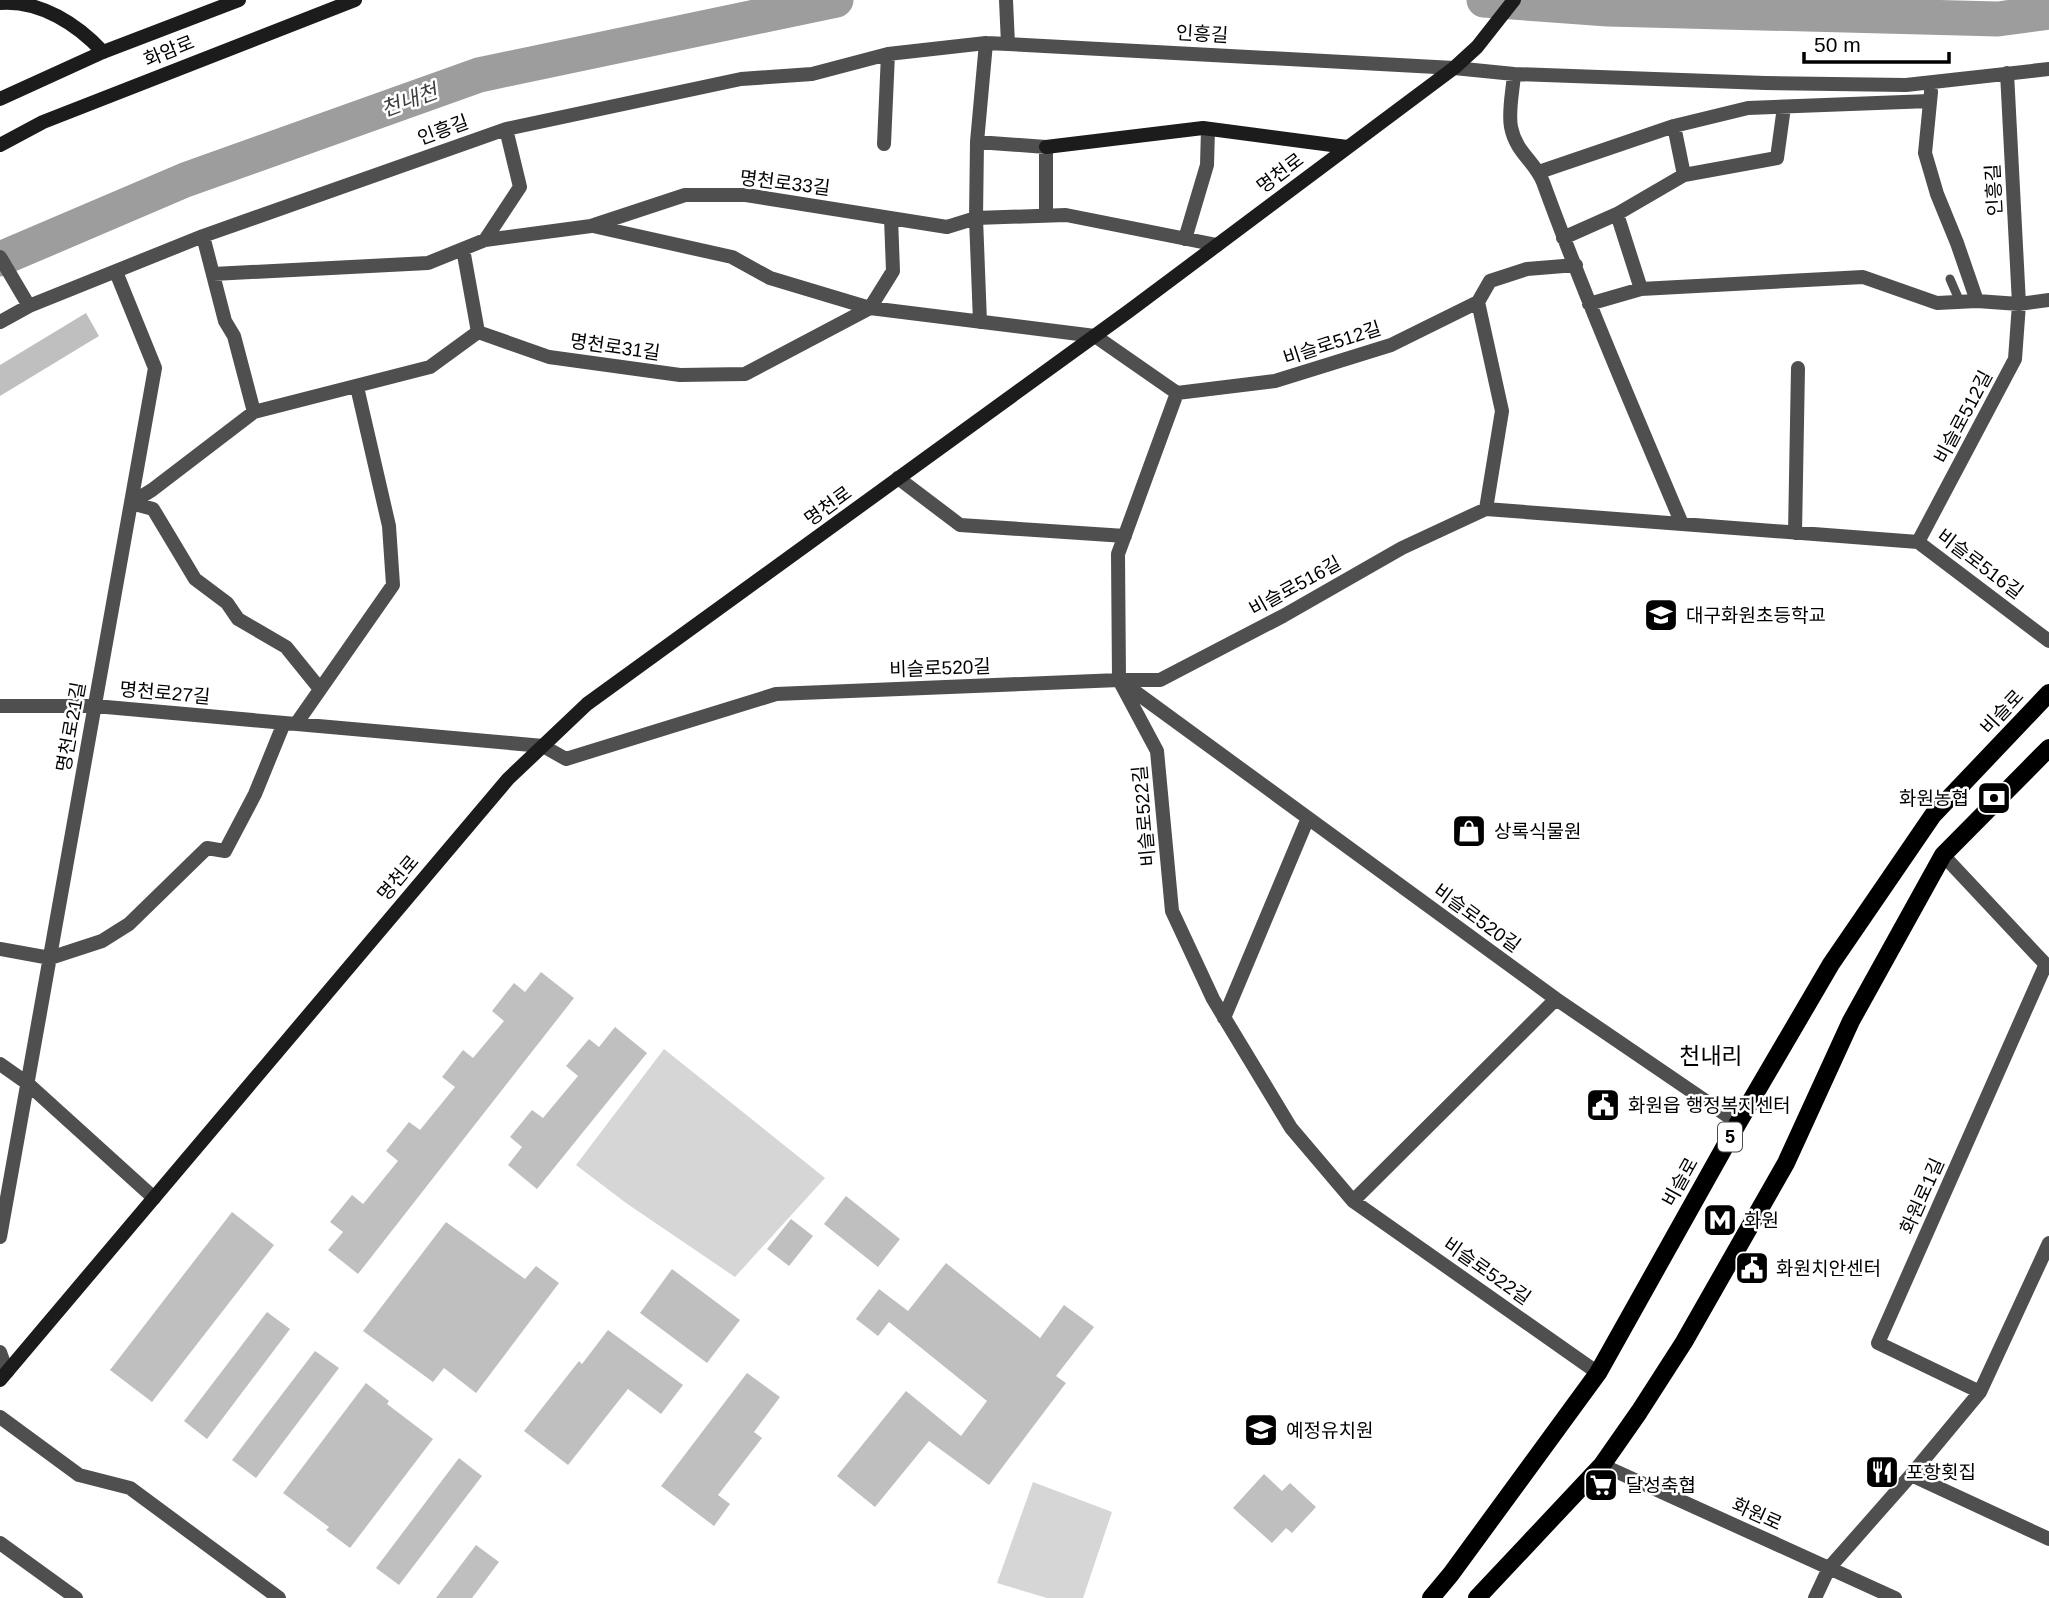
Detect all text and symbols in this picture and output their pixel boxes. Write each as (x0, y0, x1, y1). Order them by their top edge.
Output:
scale bar (1804, 21, 1949, 65)
street label: 인흥길 (1175, 22, 1229, 46)
street label: 화암로 (141, 31, 197, 71)
text: 50 m (1814, 33, 1861, 56)
water label: 천내천 (378, 78, 443, 121)
street label: 인흥길 (415, 111, 471, 149)
street label: 명천로 (1253, 149, 1307, 197)
street label: 인흥길 (1982, 163, 2006, 217)
street label: 명천로33길 (739, 167, 831, 199)
street label: 비슬로512길 (1280, 317, 1384, 369)
street label: 명천로31길 (568, 330, 662, 364)
street label: 비슬로512길 (1930, 367, 1996, 467)
street label: 명천로 (801, 482, 855, 530)
street label: 비슬로516길 (1933, 525, 2027, 603)
street label: 비슬로516길 (1245, 552, 1345, 620)
school or university icon: 대구화원초등학교 (1642, 596, 1680, 634)
place label: 대구화원초등학교 (1686, 605, 1826, 626)
street label: 비슬로520길 (889, 656, 991, 680)
street label: 명천로27길 (119, 679, 211, 707)
street label: 명천로21길 (53, 680, 89, 774)
street label: 비슬로 (1976, 686, 2028, 738)
street label: 비슬로522길 (1129, 764, 1159, 868)
bank icon: 화원농협 (1975, 779, 2013, 817)
place label: 화원농협 (1899, 788, 1969, 809)
shop icon: 상록식물원 (1450, 812, 1488, 850)
place label: 상록식물원 (1494, 821, 1581, 842)
street label: 명천로 (373, 851, 423, 905)
street label: 비슬로520길 (1430, 880, 1524, 956)
district label: 천내리 (1679, 1043, 1743, 1069)
public building icon: 화원읍 행정복지센터 (1584, 1086, 1622, 1124)
place label: 화원읍 행정복지센터 (1628, 1095, 1791, 1116)
road number: 5 (1718, 1122, 1742, 1152)
street label: 비슬로 (1658, 1154, 1702, 1210)
street label: 화원로1길 (1896, 1155, 1948, 1237)
metro station icon: 화원 (1701, 1201, 1739, 1239)
place label: 화원 (1744, 1210, 1779, 1231)
street label: 비슬로522길 (1439, 1233, 1535, 1309)
public building icon: 화원치안센터 (1733, 1249, 1771, 1287)
place label: 화원치안센터 (1776, 1258, 1881, 1279)
school or university icon: 예정유치원 (1242, 1411, 1280, 1449)
place label: 예정유치원 (1286, 1420, 1373, 1441)
restaurant icon: 포항횟집 (1863, 1453, 1901, 1491)
place label: 포항횟집 (1906, 1462, 1976, 1483)
supermarket icon: 달성축협 (1582, 1466, 1620, 1504)
place label: 달성축협 (1626, 1475, 1696, 1496)
street label: 화원로 (1729, 1494, 1785, 1534)

